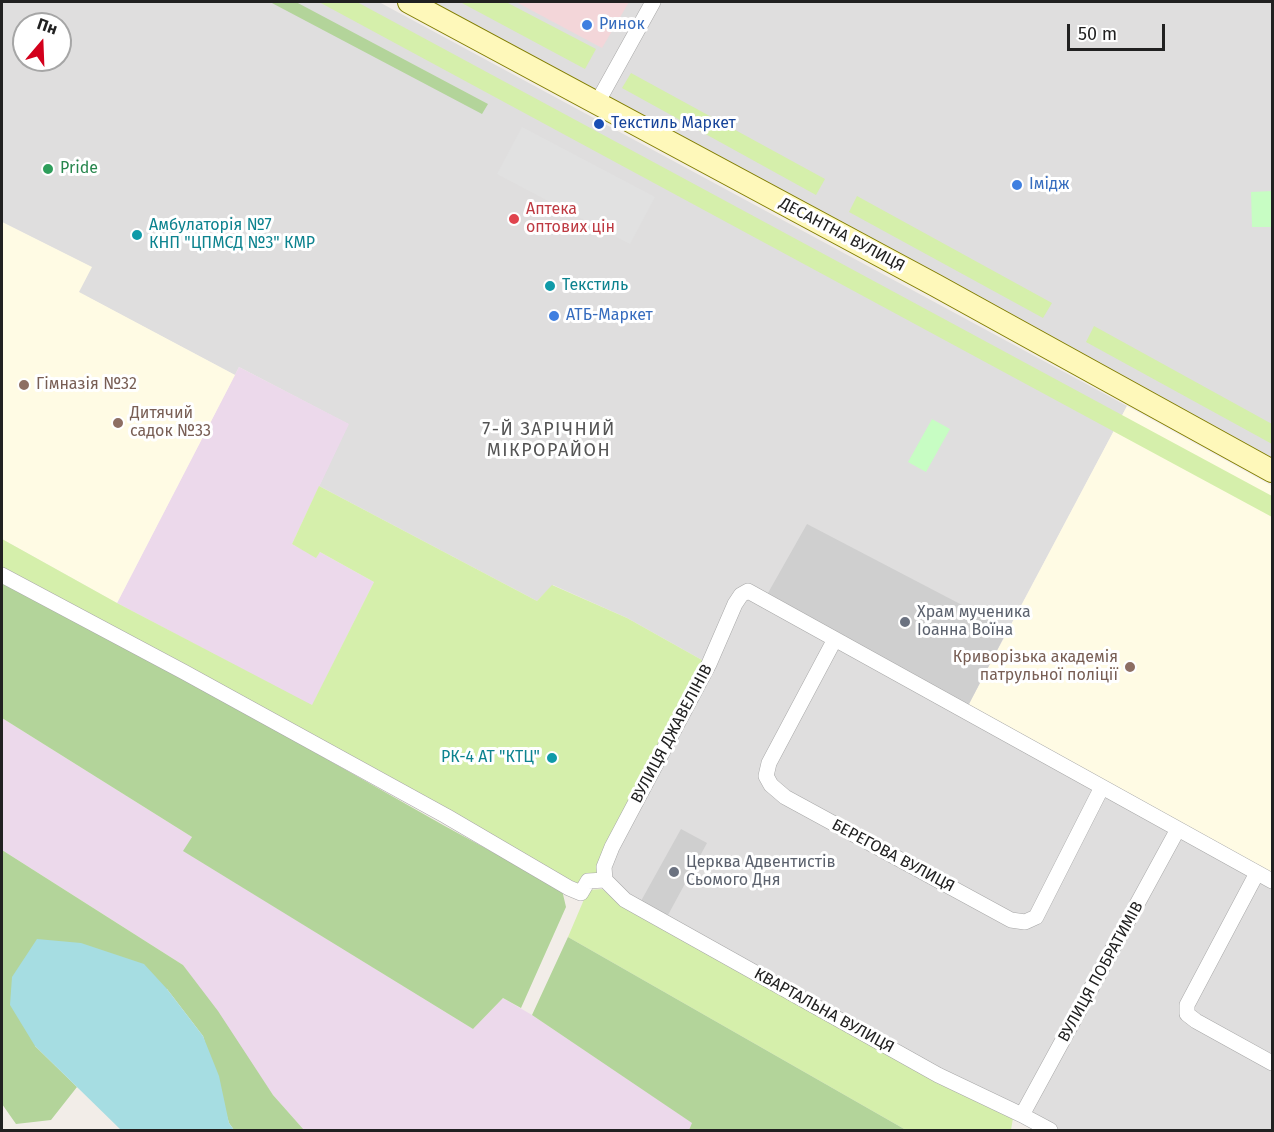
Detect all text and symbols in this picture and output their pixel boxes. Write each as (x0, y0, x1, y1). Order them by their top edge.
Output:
north arrow (12, 12, 72, 72)
scale bar (1070, 12, 1168, 50)
text: Пн (35, 14, 60, 39)
place label: Ринок (599, 15, 645, 35)
marker: Ринок (580, 18, 594, 32)
text: 50 m (1078, 23, 1117, 45)
place label: Текстиль Маркет (611, 114, 736, 134)
marker: Текстиль Маркет (592, 117, 606, 131)
place label: Pride (60, 159, 98, 179)
marker: Pride (41, 162, 55, 176)
place label: Імідж (1029, 175, 1069, 195)
marker: Імідж (1010, 178, 1024, 192)
street label: ДЕСАНТНА ВУЛИЦЯ (776, 194, 908, 276)
place label: Аптека оптових цін (526, 200, 615, 238)
marker: Аптека оптових цін (507, 212, 521, 226)
place label: Амбулаторія №7 КНП "ЦПМСД №3" КМР (149, 216, 315, 254)
marker: Амбулаторія №7 КНП "ЦПМСД №3" КМР (130, 228, 144, 242)
place label: Текстиль (562, 276, 628, 296)
marker: Текстиль (543, 279, 557, 293)
place label: АТБ-Маркет (566, 306, 653, 326)
marker: АТБ-Маркет (547, 309, 561, 323)
place label: Гімназія №32 (36, 375, 137, 395)
marker: Гімназія №32 (17, 378, 31, 392)
place label: Дитячий садок №33 (130, 404, 211, 442)
marker: Дитячий садок №33 (111, 416, 125, 430)
district label: 7-Й ЗАРІЧНИЙ МІКРОРАЙОН (482, 419, 616, 462)
place label: Храм мученика Іоанна Воїна (917, 603, 1031, 641)
marker: Храм мученика Іоанна Воїна (898, 615, 912, 629)
place label: Криворізька академія патрульної поліції (953, 648, 1118, 686)
marker: Криворізька академія патрульної поліції (1123, 660, 1137, 674)
street label: ВУЛИЦЯ ДЖАВЕЛІНІВ (627, 661, 717, 807)
place label: РК-4 АТ "КТЦ" (441, 748, 540, 768)
marker: РК-4 АТ "КТЦ" (545, 751, 559, 765)
street label: БЕРЕГОВА ВУЛИЦЯ (828, 816, 958, 896)
place label: Церква Адвентистів Сьомого Дня (686, 853, 835, 891)
marker: Церква Адвентистів Сьомого Дня (667, 865, 681, 879)
street label: ВУЛИЦЯ ПОБРАТИМІВ (1054, 898, 1148, 1046)
street label: КВАРТАЛЬНА ВУЛИЦЯ (751, 964, 897, 1058)

